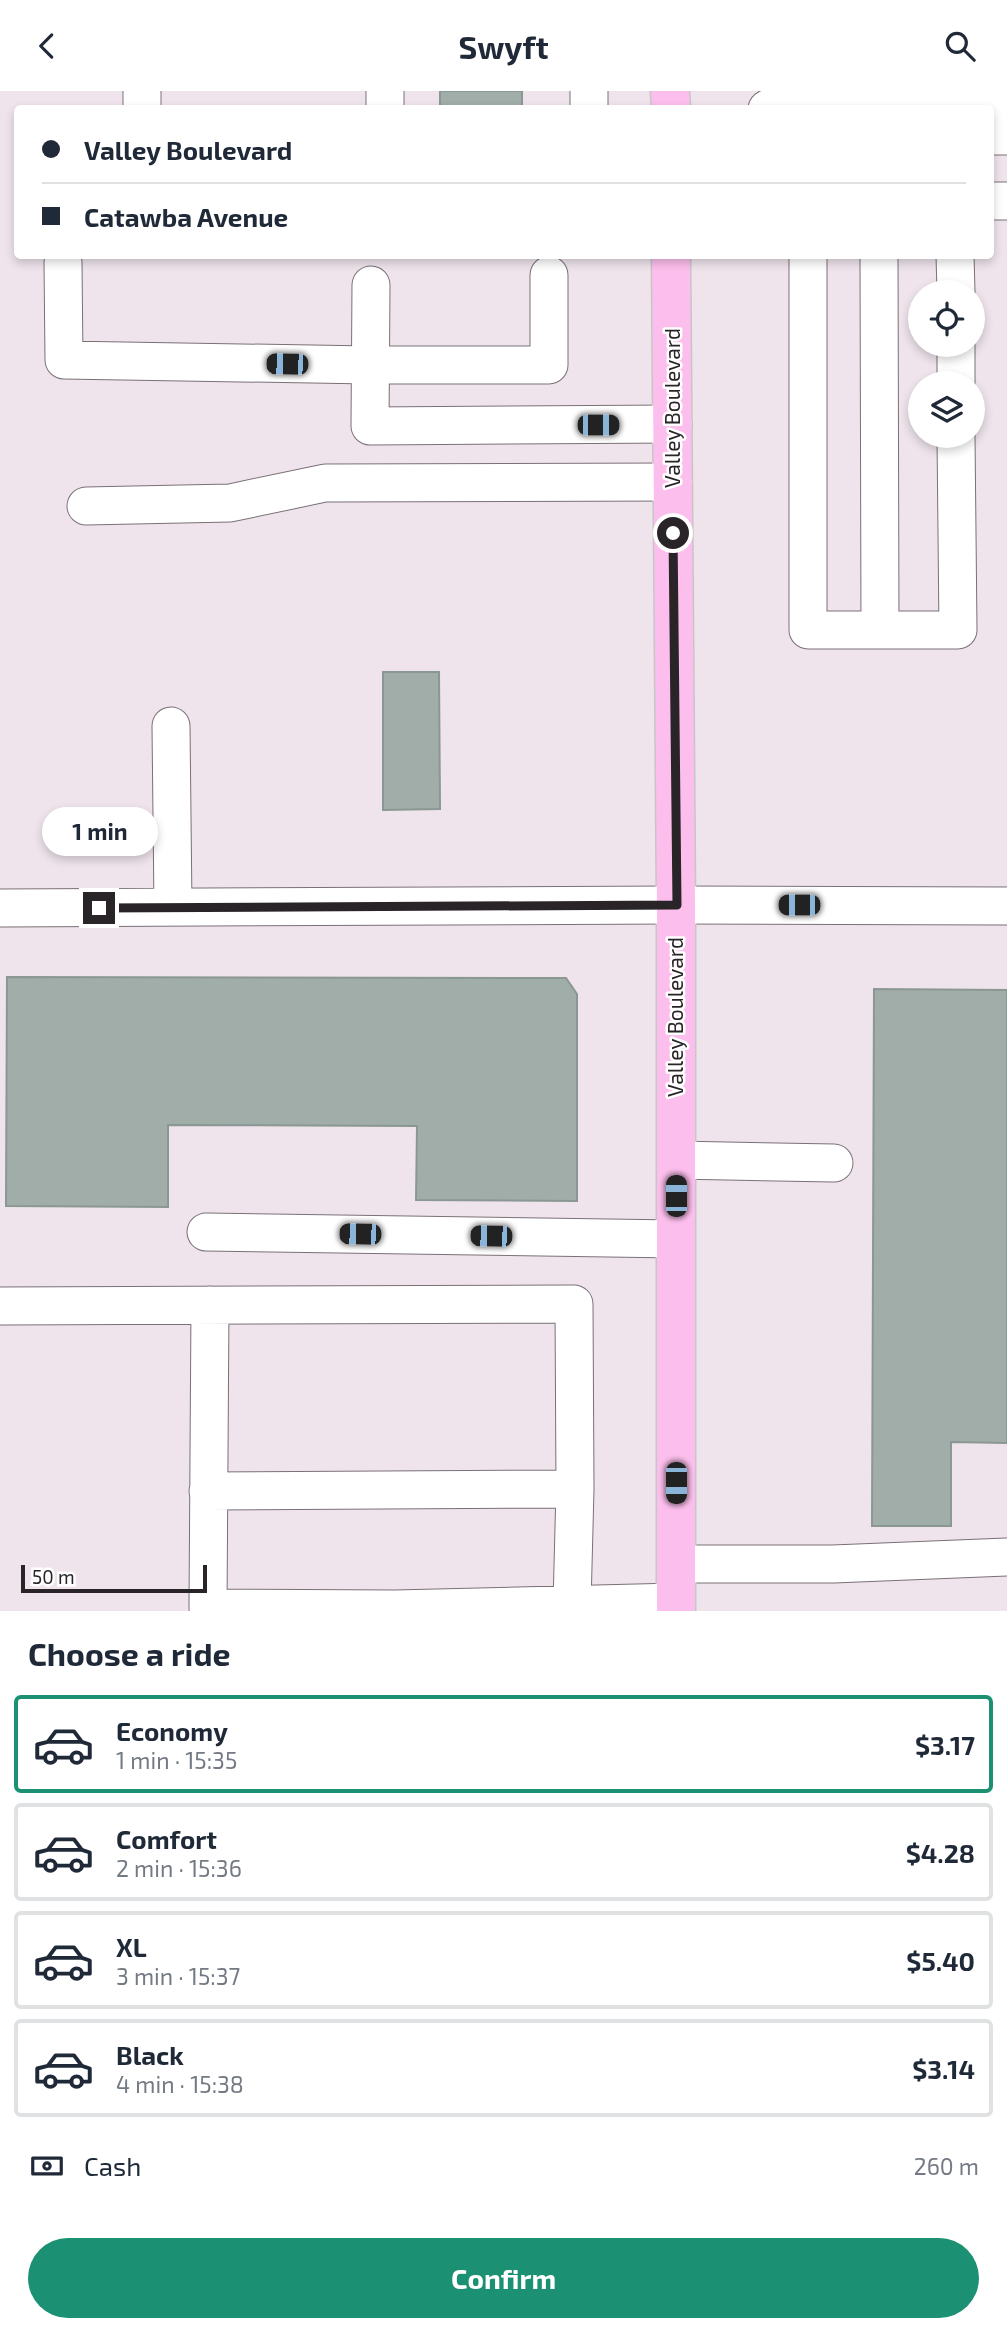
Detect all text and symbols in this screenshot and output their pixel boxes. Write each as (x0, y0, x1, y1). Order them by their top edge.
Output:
icon: back (28, 27, 66, 65)
text: Swyft (458, 27, 549, 65)
icon: search (941, 27, 979, 65)
text: Valley Boulevard (84, 134, 292, 165)
text: Catawba Avenue (84, 201, 288, 232)
map controls (908, 280, 985, 448)
button: locate (908, 280, 985, 357)
street label: Valley Boulevard (659, 328, 684, 488)
car (266, 353, 309, 375)
button: layers (908, 371, 985, 448)
car (578, 415, 620, 436)
route start (657, 517, 689, 549)
callout: 1 min (41, 807, 157, 855)
text: 1 min (72, 817, 128, 845)
route end (83, 892, 115, 924)
car (779, 895, 821, 916)
street label: Valley Boulevard (662, 937, 687, 1097)
car (666, 1175, 687, 1217)
car (339, 1223, 382, 1245)
car (470, 1225, 513, 1247)
car (666, 1462, 687, 1504)
scale bar (21, 1562, 206, 1594)
text: 50 m (32, 1565, 75, 1588)
text: Choose a ride (28, 1634, 231, 1672)
icon: car (32, 1713, 95, 1776)
text: Economy (116, 1715, 228, 1746)
text: $3.17 (915, 1729, 975, 1760)
text: 1 min · 15:35 (116, 1746, 237, 1774)
icon: car (32, 1821, 95, 1884)
text: Comfort (116, 1823, 217, 1854)
text: $4.28 (906, 1837, 975, 1868)
text: 2 min · 15:36 (116, 1854, 242, 1882)
icon: car (32, 1929, 95, 1992)
text: XL (116, 1931, 147, 1962)
text: $5.40 (906, 1945, 975, 1976)
text: 3 min · 15:37 (116, 1962, 240, 1990)
icon: car (32, 2037, 95, 2100)
text: Black (116, 2039, 184, 2070)
text: $3.14 (912, 2053, 975, 2084)
text: 4 min · 15:38 (116, 2070, 244, 2098)
icon: cash (28, 2147, 66, 2185)
text: Cash (84, 2150, 141, 2181)
text: 260 m (914, 2152, 979, 2180)
button: Confirm (28, 2238, 979, 2318)

